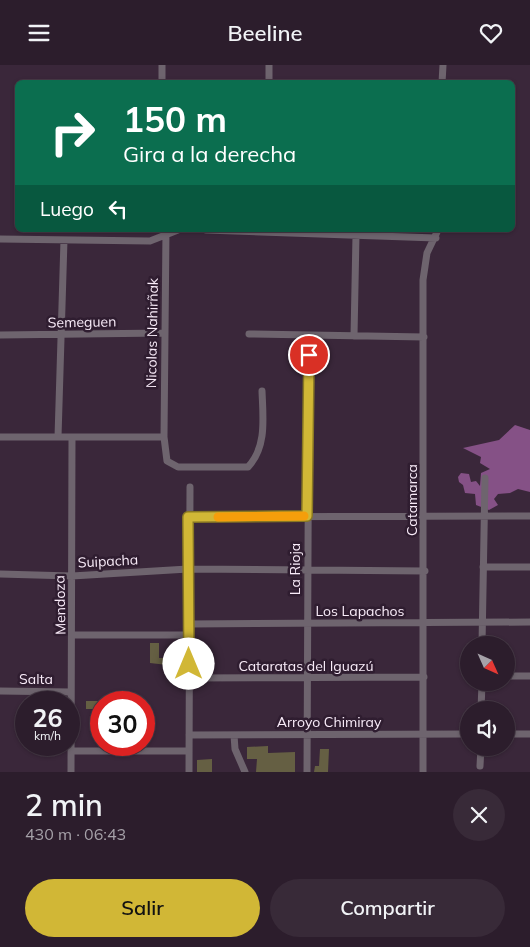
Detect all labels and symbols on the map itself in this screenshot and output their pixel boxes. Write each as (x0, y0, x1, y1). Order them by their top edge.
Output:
street label: Nicolas Nahirñak (142, 277, 162, 388)
street label: Semeguen (48, 312, 116, 332)
pin (288, 334, 330, 376)
street label: Catamarca (403, 464, 421, 536)
street label: La Rioja (286, 543, 304, 595)
street label: Suipacha (77, 550, 139, 572)
street label: Mendoza (50, 575, 70, 635)
street label: Los Lapachos (315, 602, 405, 620)
north arrow (460, 636, 515, 691)
position arrow (162, 637, 214, 689)
street label: Cataratas del Iguazú (238, 657, 374, 675)
street label: Salta (19, 670, 53, 688)
speed limit sign: 30 (90, 691, 155, 756)
street label: Arroyo Chimiray (277, 713, 382, 731)

